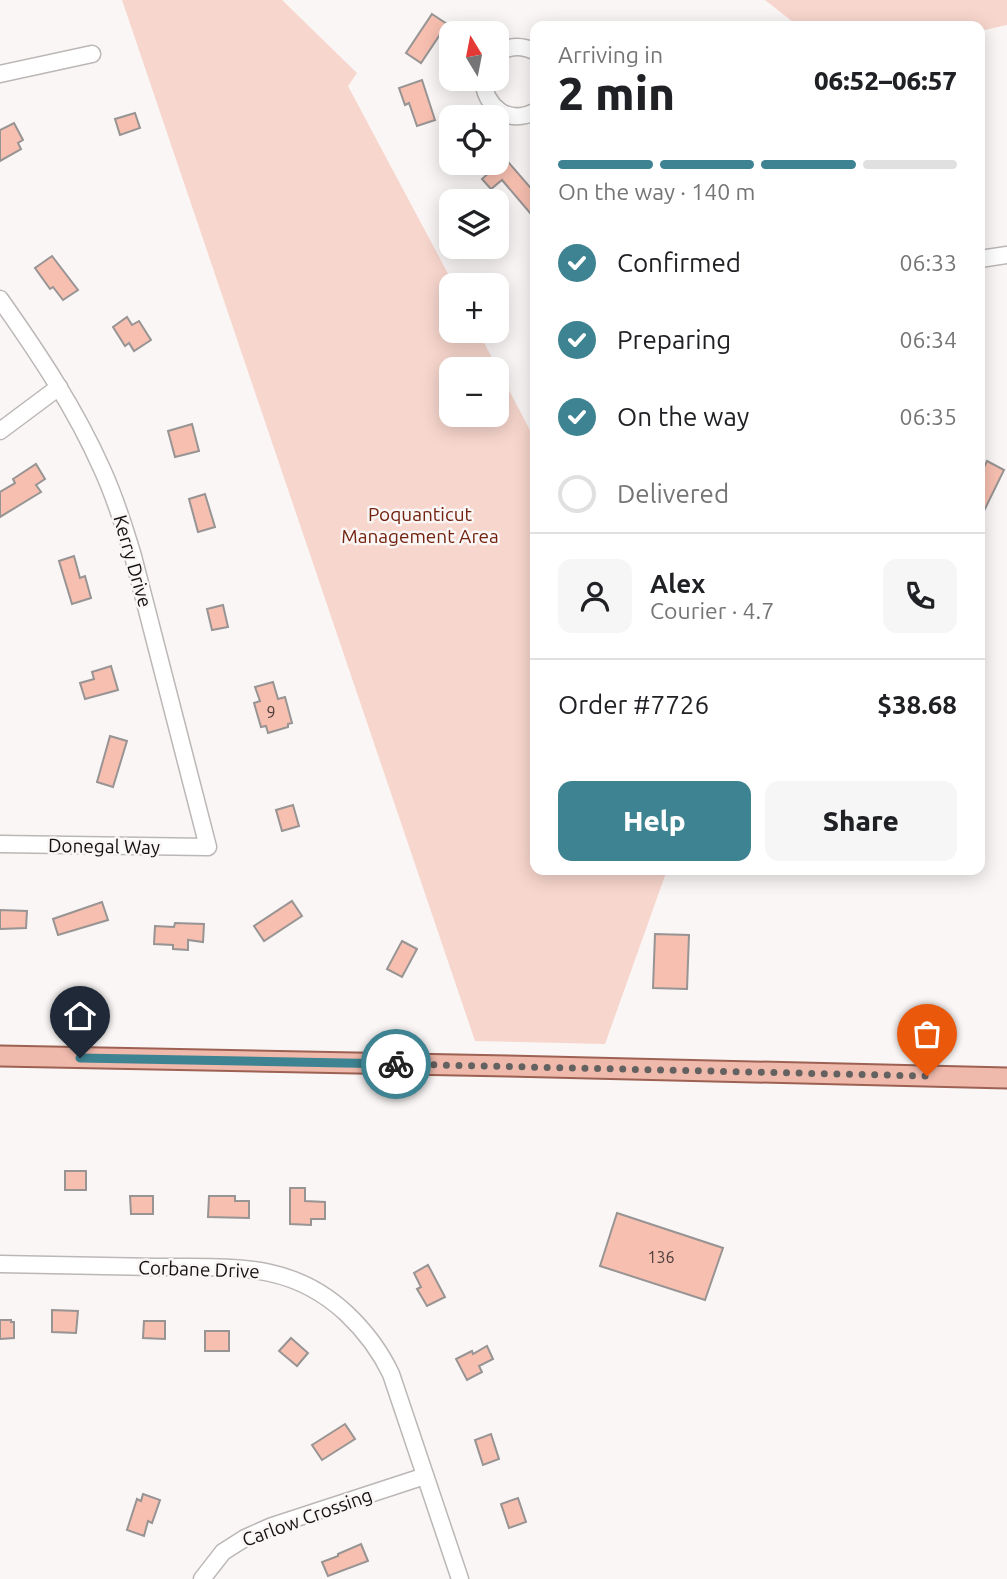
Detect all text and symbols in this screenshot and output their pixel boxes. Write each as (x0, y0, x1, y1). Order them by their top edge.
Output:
north arrow (439, 21, 509, 91)
map controls (439, 21, 509, 427)
text: Arriving in (558, 42, 663, 67)
text: 06:52–06:57 (814, 66, 957, 95)
text: 2 min (558, 67, 675, 119)
button: locate (439, 105, 509, 175)
text: On the way · 140 m (558, 179, 755, 204)
button: layers (439, 189, 509, 259)
icon: check (558, 244, 596, 282)
text: Confirmed (617, 248, 741, 277)
text: 06:33 (899, 250, 957, 275)
button: + (439, 273, 509, 343)
icon: check (558, 321, 596, 359)
text: Preparing (617, 325, 731, 354)
text: 06:34 (899, 327, 957, 352)
button: − (439, 357, 509, 427)
icon: check (558, 398, 596, 436)
text: On the way (617, 402, 749, 431)
text: 06:35 (899, 404, 957, 429)
text: Delivered (617, 479, 729, 508)
park label: Poquanticut Management Area (341, 503, 499, 547)
street label: Kerry Drive (109, 512, 157, 610)
button: person (558, 559, 632, 633)
button: phone (883, 559, 957, 633)
text: Alex (650, 569, 705, 598)
text: Courier · 4.7 (650, 598, 774, 623)
text: Order #7726 (558, 690, 709, 719)
text: $38.68 (877, 690, 957, 719)
house number: 9 (266, 703, 276, 721)
button: Help (558, 781, 751, 861)
button: Share (765, 781, 957, 861)
street label: Donegal Way (48, 834, 160, 858)
pin (50, 986, 110, 1058)
icon: home (61, 997, 99, 1035)
pin (897, 1004, 957, 1076)
icon: bag (908, 1015, 946, 1053)
courier (361, 1029, 431, 1099)
icon: bike (377, 1045, 415, 1083)
house number: 136 (647, 1248, 675, 1266)
street label: Corbane Drive (138, 1256, 260, 1282)
street label: Carlow Crossing (239, 1483, 375, 1551)

